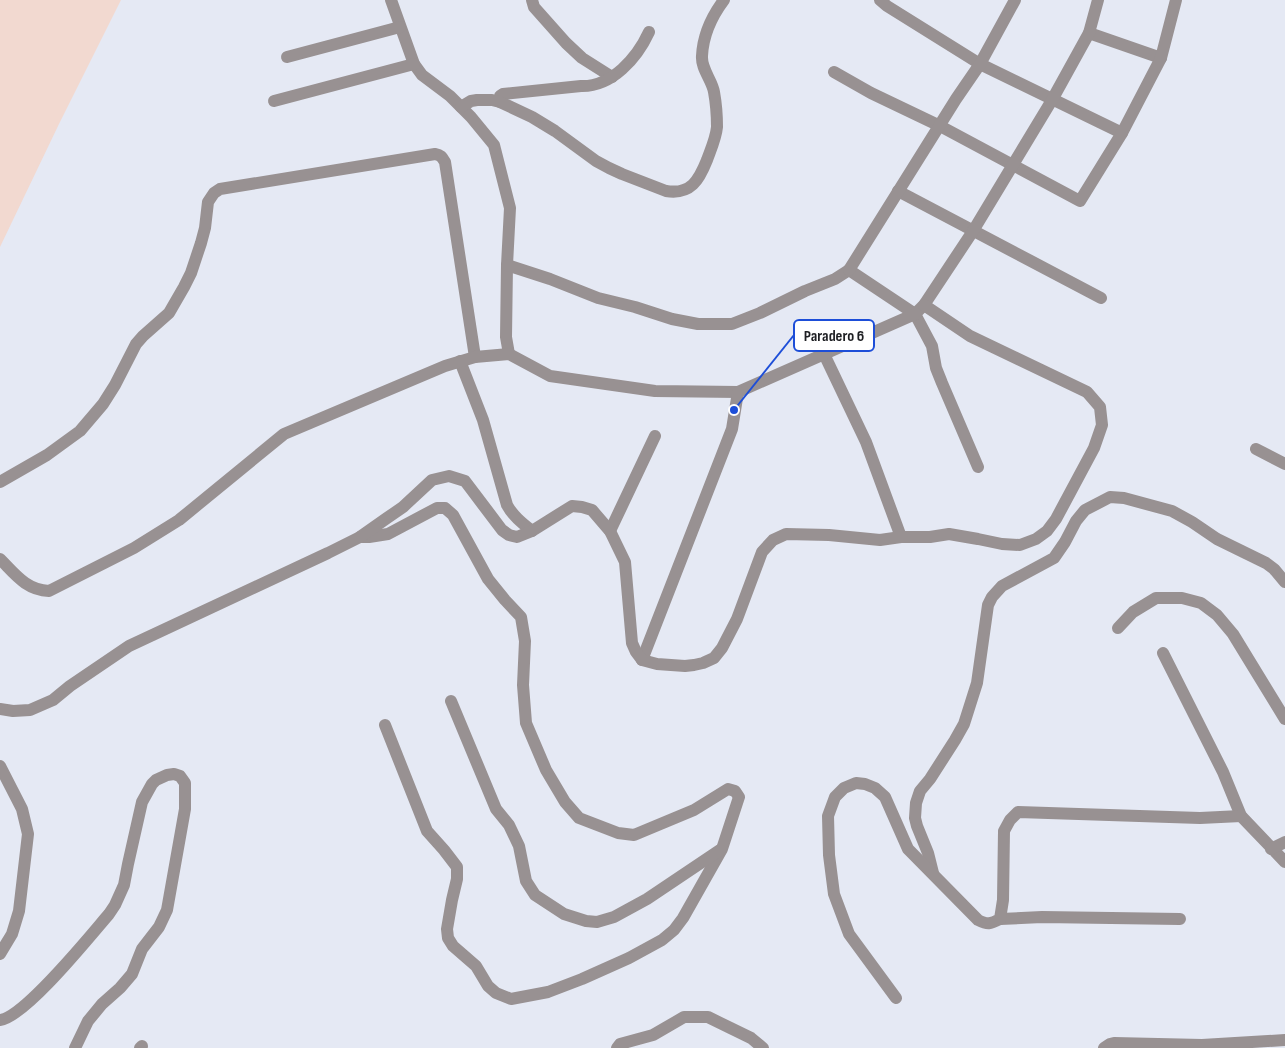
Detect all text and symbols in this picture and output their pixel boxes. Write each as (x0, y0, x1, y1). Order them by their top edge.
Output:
callout: Paradero 6 (794, 320, 874, 351)
text: Paradero 6 (804, 327, 864, 346)

